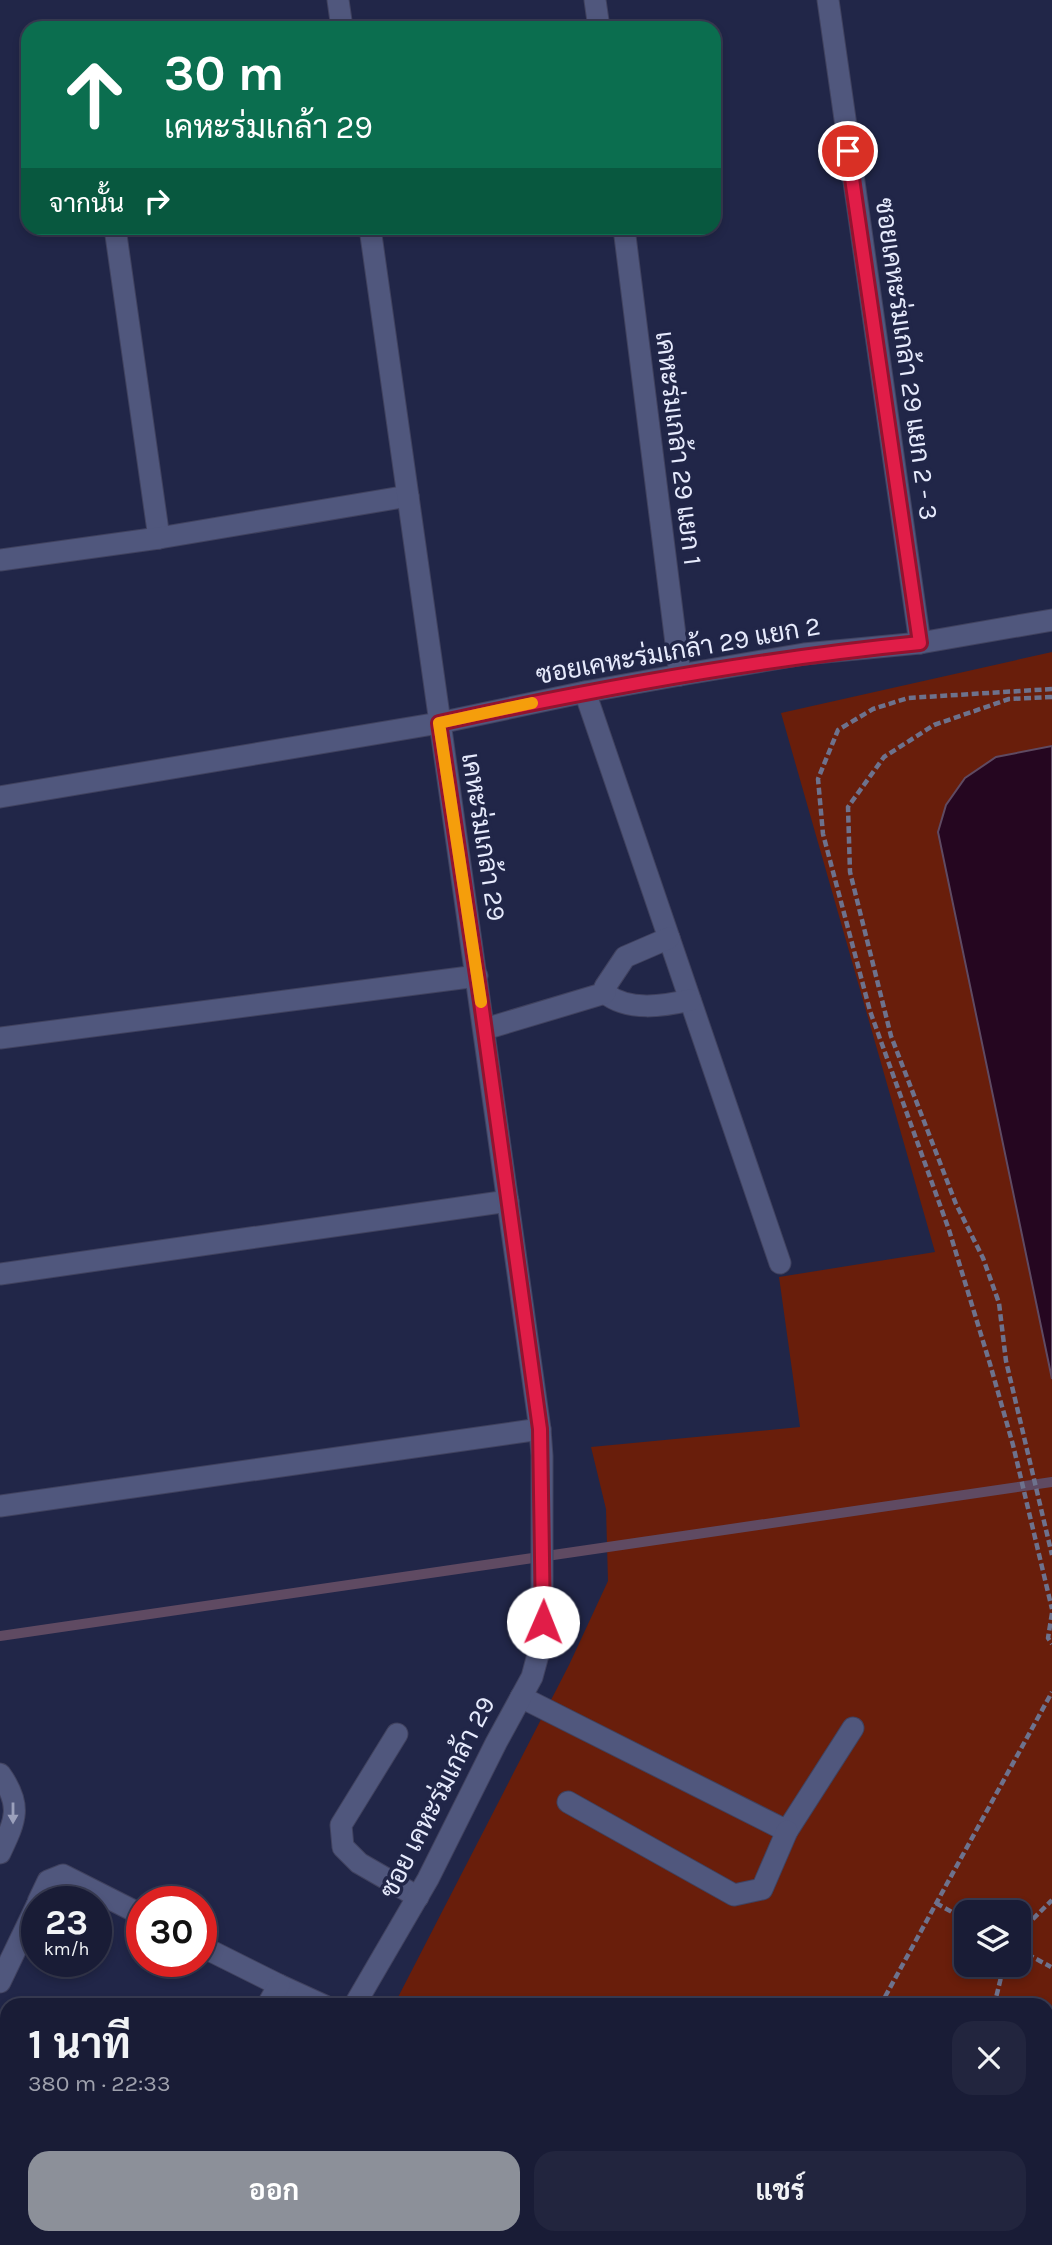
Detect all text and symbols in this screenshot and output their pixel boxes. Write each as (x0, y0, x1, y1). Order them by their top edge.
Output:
text: 30 m (164, 45, 284, 102)
icon: ahead (49, 49, 140, 140)
text: เคหะร่มเกล้า 29 (164, 109, 373, 146)
pin (818, 121, 878, 181)
icon: arrive (829, 132, 867, 170)
icon: right (138, 182, 176, 220)
text: จากนั้น (49, 188, 124, 219)
street label: ซอยเคหะร่มเกล้า 29 แยก 2 - 3 (869, 196, 945, 522)
street label: เคหะร่มเกล้า 29 แยก 1 (649, 329, 709, 567)
street label: ซอยเคหะร่มเกล้า 29 แยก 2 (533, 609, 823, 691)
street label: เคหะร่มเกล้า 29 (455, 751, 513, 923)
position arrow (506, 1585, 580, 1659)
street label: ซอย เคหะร่มเกล้า 29 (372, 1691, 502, 1903)
one-way arrow (7, 1802, 19, 1824)
speed limit sign: 30 (126, 1886, 217, 1977)
map controls (954, 1900, 1031, 1977)
button: layers (954, 1900, 1031, 1977)
text: 23 (45, 1902, 88, 1943)
text: km/h (44, 1938, 89, 1960)
text: 1 นาที (28, 2019, 131, 2069)
button: close (952, 2021, 1026, 2095)
text: 380 m · 22:33 (28, 2070, 171, 2097)
button: ออก (28, 2151, 520, 2231)
button: แชร์ (534, 2151, 1026, 2231)

